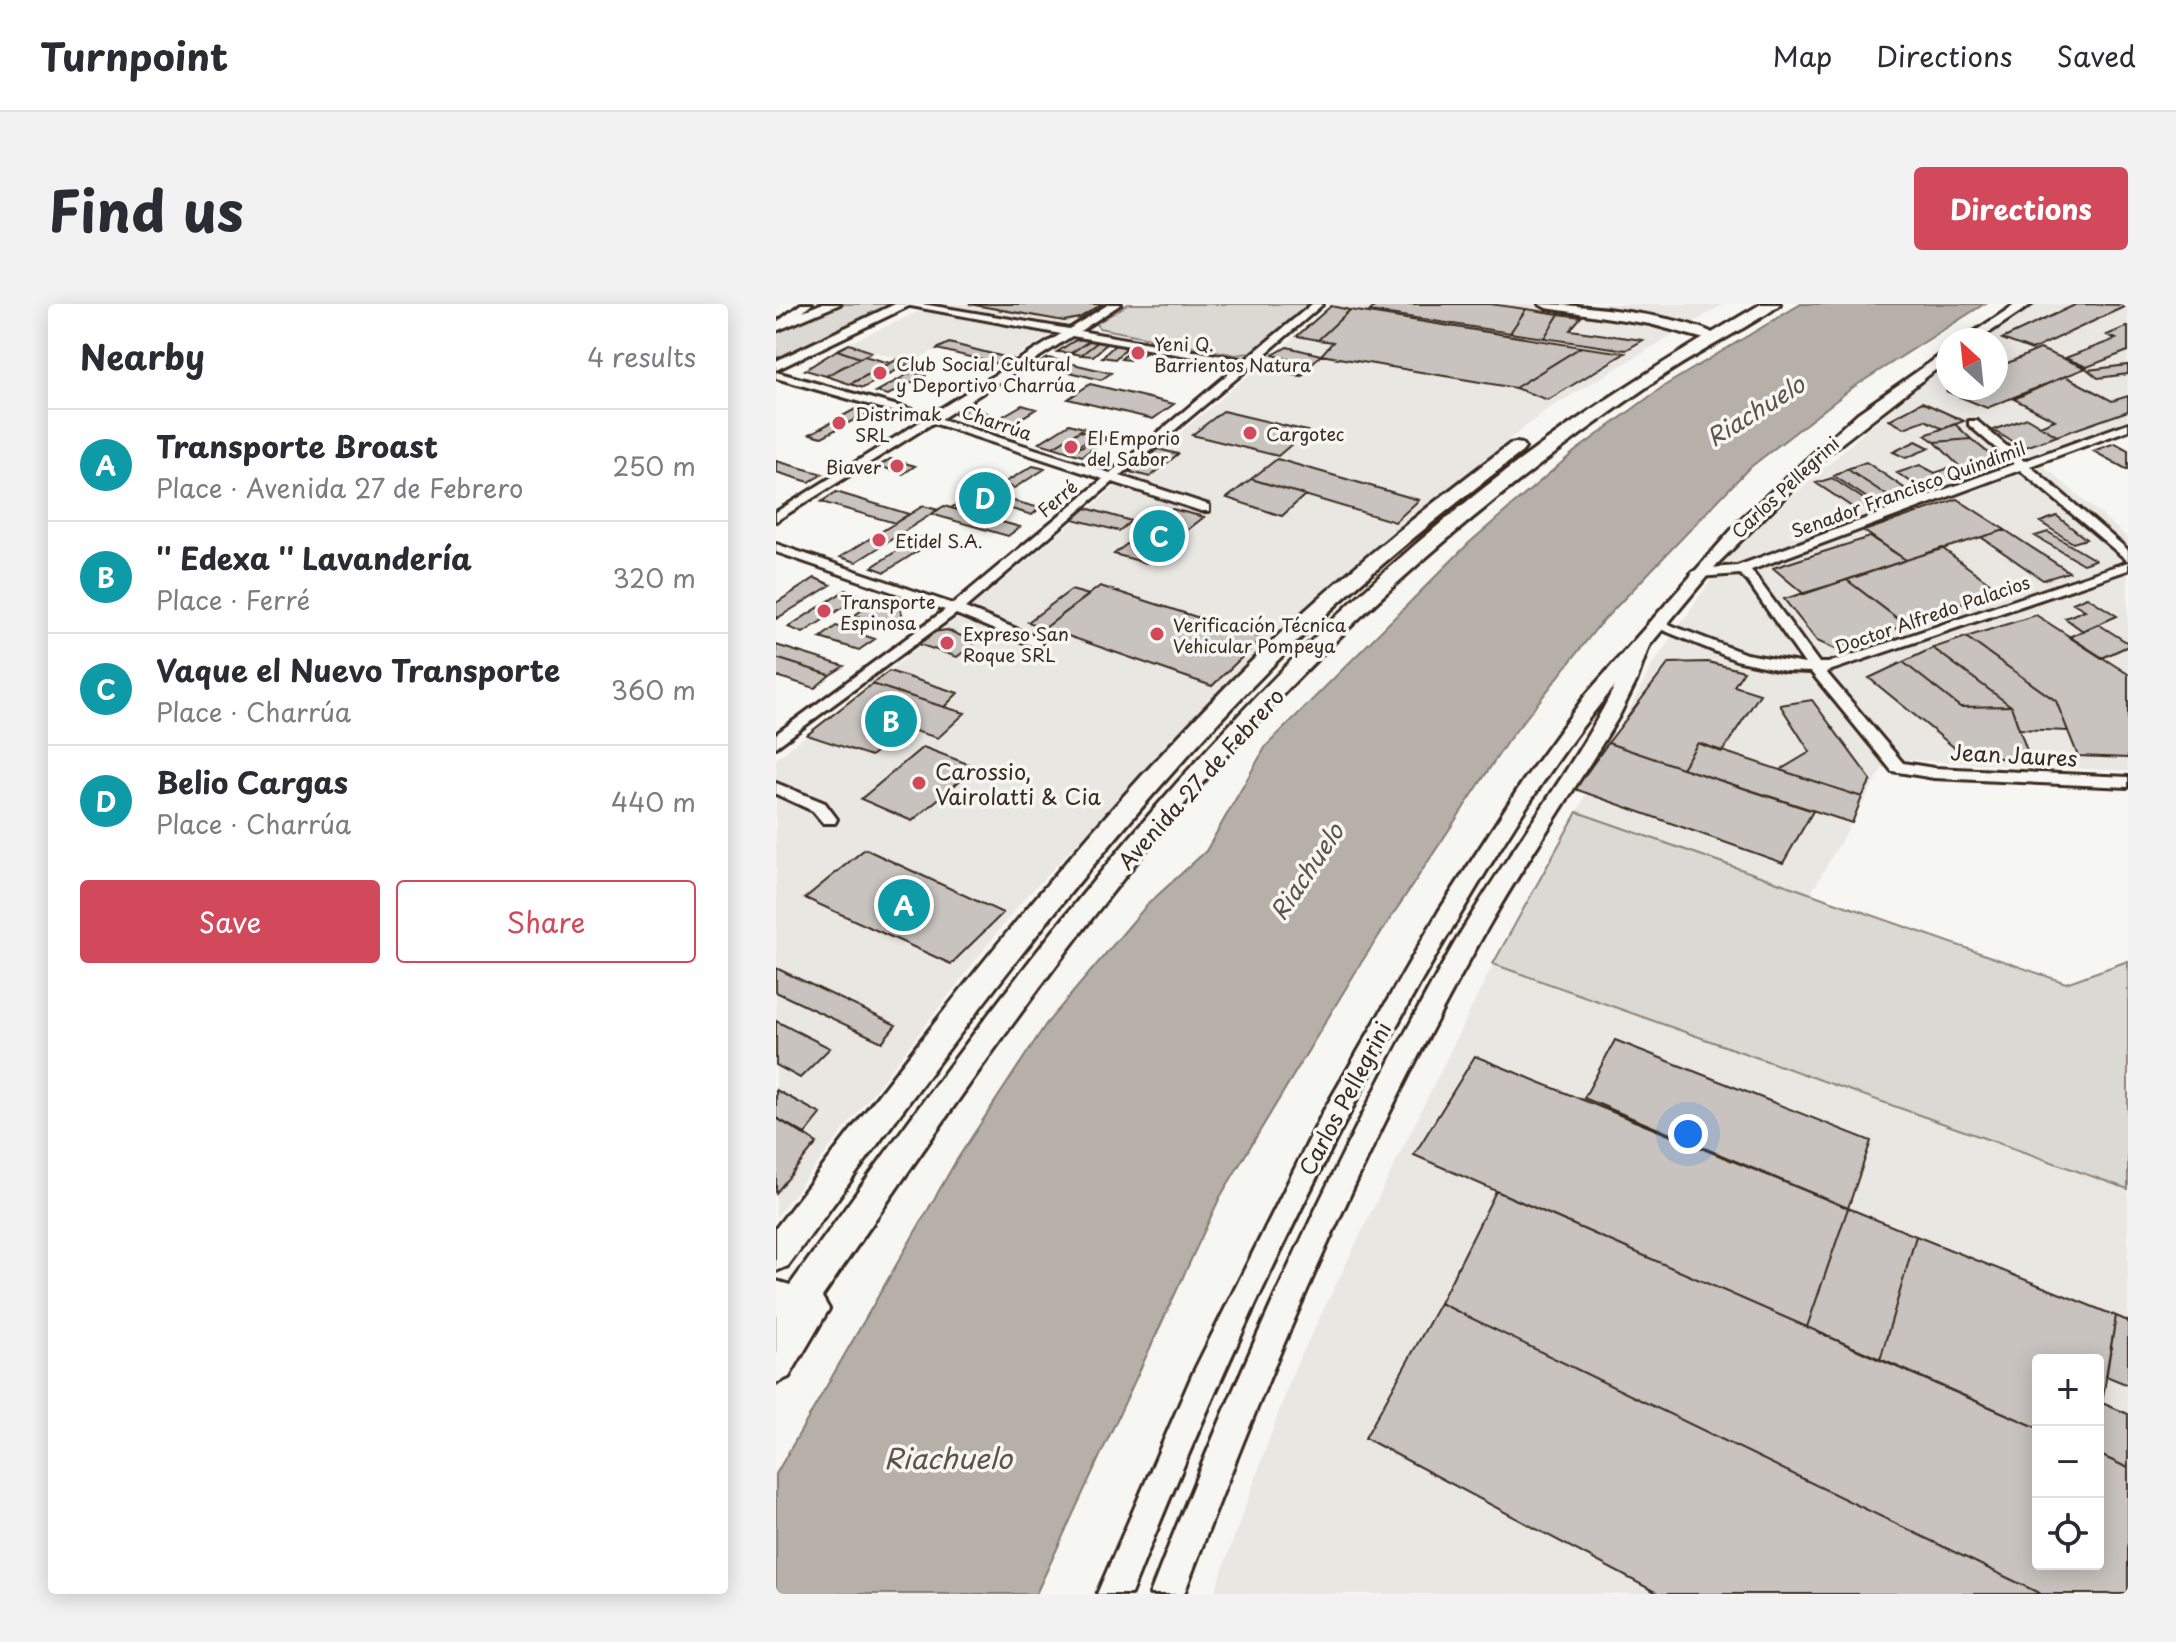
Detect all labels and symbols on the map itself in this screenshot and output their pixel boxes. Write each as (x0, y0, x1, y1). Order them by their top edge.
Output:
north arrow (1936, 328, 2008, 400)
place label: Yeni Q. Barrientos Natura (1154, 330, 1311, 378)
marker: Yeni Q. Barrientos Natura (1129, 344, 1147, 362)
place label: Club Social Cultural y Deportivo Charrúa (896, 350, 1076, 398)
marker: Club Social Cultural y Deportivo Charrúa (871, 364, 889, 382)
water label: Riachuelo (1699, 365, 1812, 454)
street label: Charrúa (958, 397, 1036, 447)
place label: Distrimak SRL (855, 400, 942, 448)
marker: Distrimak SRL (830, 414, 848, 432)
place label: Cargotec (1266, 420, 1344, 447)
place label: El Emporio del Sabor (1087, 424, 1180, 472)
marker: Cargotec (1241, 424, 1259, 442)
street label: Carlos Pellegrini (1725, 430, 1845, 544)
street label: Senador Francisco Quindimil (1787, 434, 2029, 544)
marker: El Emporio del Sabor (1062, 438, 1080, 456)
place label: Biaver (826, 453, 882, 480)
marker: Biaver (888, 457, 906, 475)
pin: D (959, 468, 1011, 528)
street label: Ferré (1031, 473, 1083, 523)
pin: C (1133, 506, 1185, 566)
place label: Etidel S.A. (895, 527, 983, 554)
marker: Etidel S.A. (870, 531, 888, 549)
street label: Doctor Alfredo Palacios (1831, 568, 2033, 660)
place label: Transporte Espinosa (840, 588, 935, 636)
marker: Transporte Espinosa (815, 602, 833, 620)
place label: Verificación Técnica Vehicular Pompeya (1173, 611, 1347, 659)
place label: Expreso San Roque SRL (963, 620, 1069, 668)
marker: Verificación Técnica Vehicular Pompeya (1148, 625, 1166, 643)
marker: Expreso San Roque SRL (938, 634, 956, 652)
street label: Avenida 27 de Febrero (1109, 680, 1291, 876)
pin: B (865, 691, 917, 751)
street label: Jean Jaures (1950, 734, 2078, 774)
place label: Carossio, Vairolatti & Cia (935, 754, 1102, 812)
marker: Carossio, Vairolatti & Cia (910, 774, 928, 792)
water label: Riachuelo (1260, 814, 1353, 927)
pin: A (878, 875, 930, 935)
street label: Carlos Pellegrini (1290, 1015, 1398, 1181)
your location (1668, 1114, 1708, 1154)
water label: Riachuelo (884, 1436, 1013, 1479)

